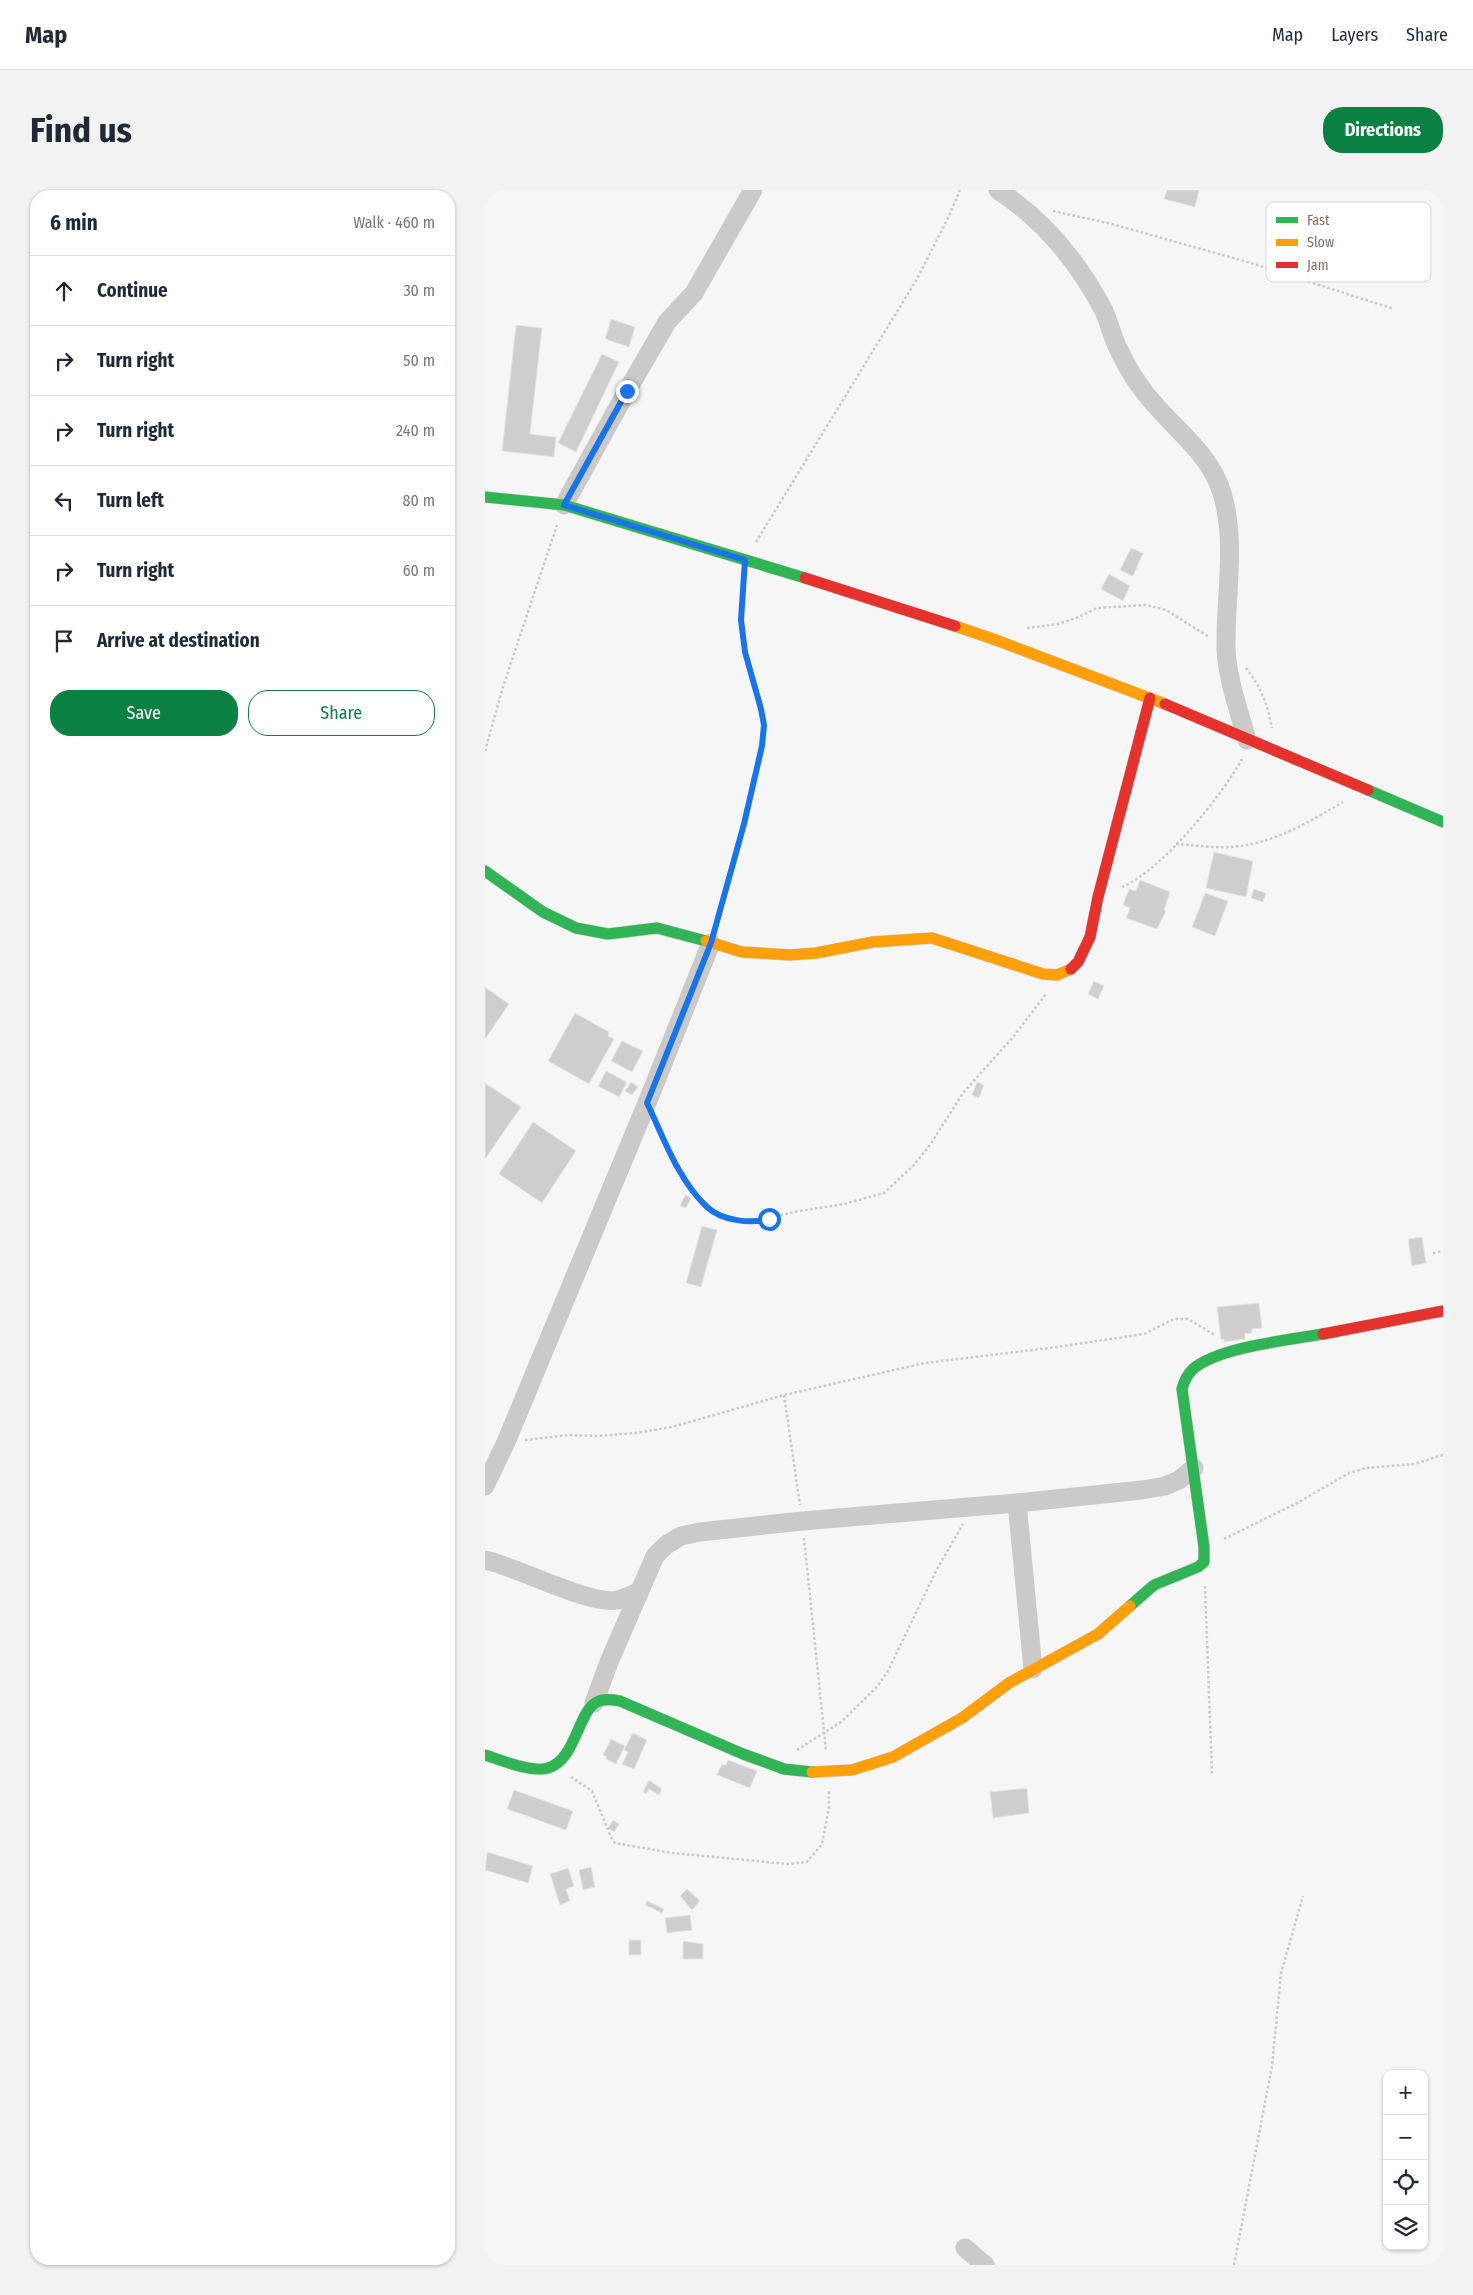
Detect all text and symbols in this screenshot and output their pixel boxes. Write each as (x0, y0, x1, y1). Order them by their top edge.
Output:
text: Map (25, 21, 67, 49)
text: Map (1272, 24, 1303, 46)
text: Layers (1331, 24, 1378, 46)
text: Share (1406, 24, 1448, 46)
button: Directions (1323, 107, 1443, 153)
text: Find us (30, 109, 132, 151)
legend (1266, 202, 1431, 282)
text: 6 min (50, 210, 98, 236)
text: Fast (1307, 212, 1330, 229)
text: Walk · 460 m (353, 213, 435, 232)
text: Slow (1307, 234, 1334, 251)
text: Jam (1307, 257, 1328, 274)
icon: ahead (50, 277, 78, 305)
text: Continue (97, 279, 168, 302)
text: 30 m (403, 281, 435, 300)
icon: right (50, 347, 78, 375)
text: Turn right (97, 349, 174, 372)
text: 50 m (403, 351, 435, 370)
route end (616, 380, 639, 403)
icon: right (50, 417, 78, 445)
text: Turn right (97, 419, 174, 442)
text: 240 m (396, 421, 435, 440)
icon: left (50, 487, 78, 515)
text: Turn left (97, 489, 164, 512)
text: 80 m (403, 491, 435, 510)
icon: right (50, 557, 78, 585)
text: Turn right (97, 559, 174, 582)
text: 60 m (403, 561, 435, 580)
icon: arrive (50, 627, 78, 655)
text: Arrive at destination (97, 629, 260, 652)
button: Save (50, 690, 238, 736)
button: Share (248, 690, 435, 736)
route start (758, 1208, 781, 1231)
map controls (1383, 2070, 1428, 2250)
button: + (1383, 2070, 1428, 2115)
button: − (1383, 2115, 1428, 2160)
button: locate (1383, 2160, 1428, 2205)
button: layers (1383, 2205, 1428, 2250)

